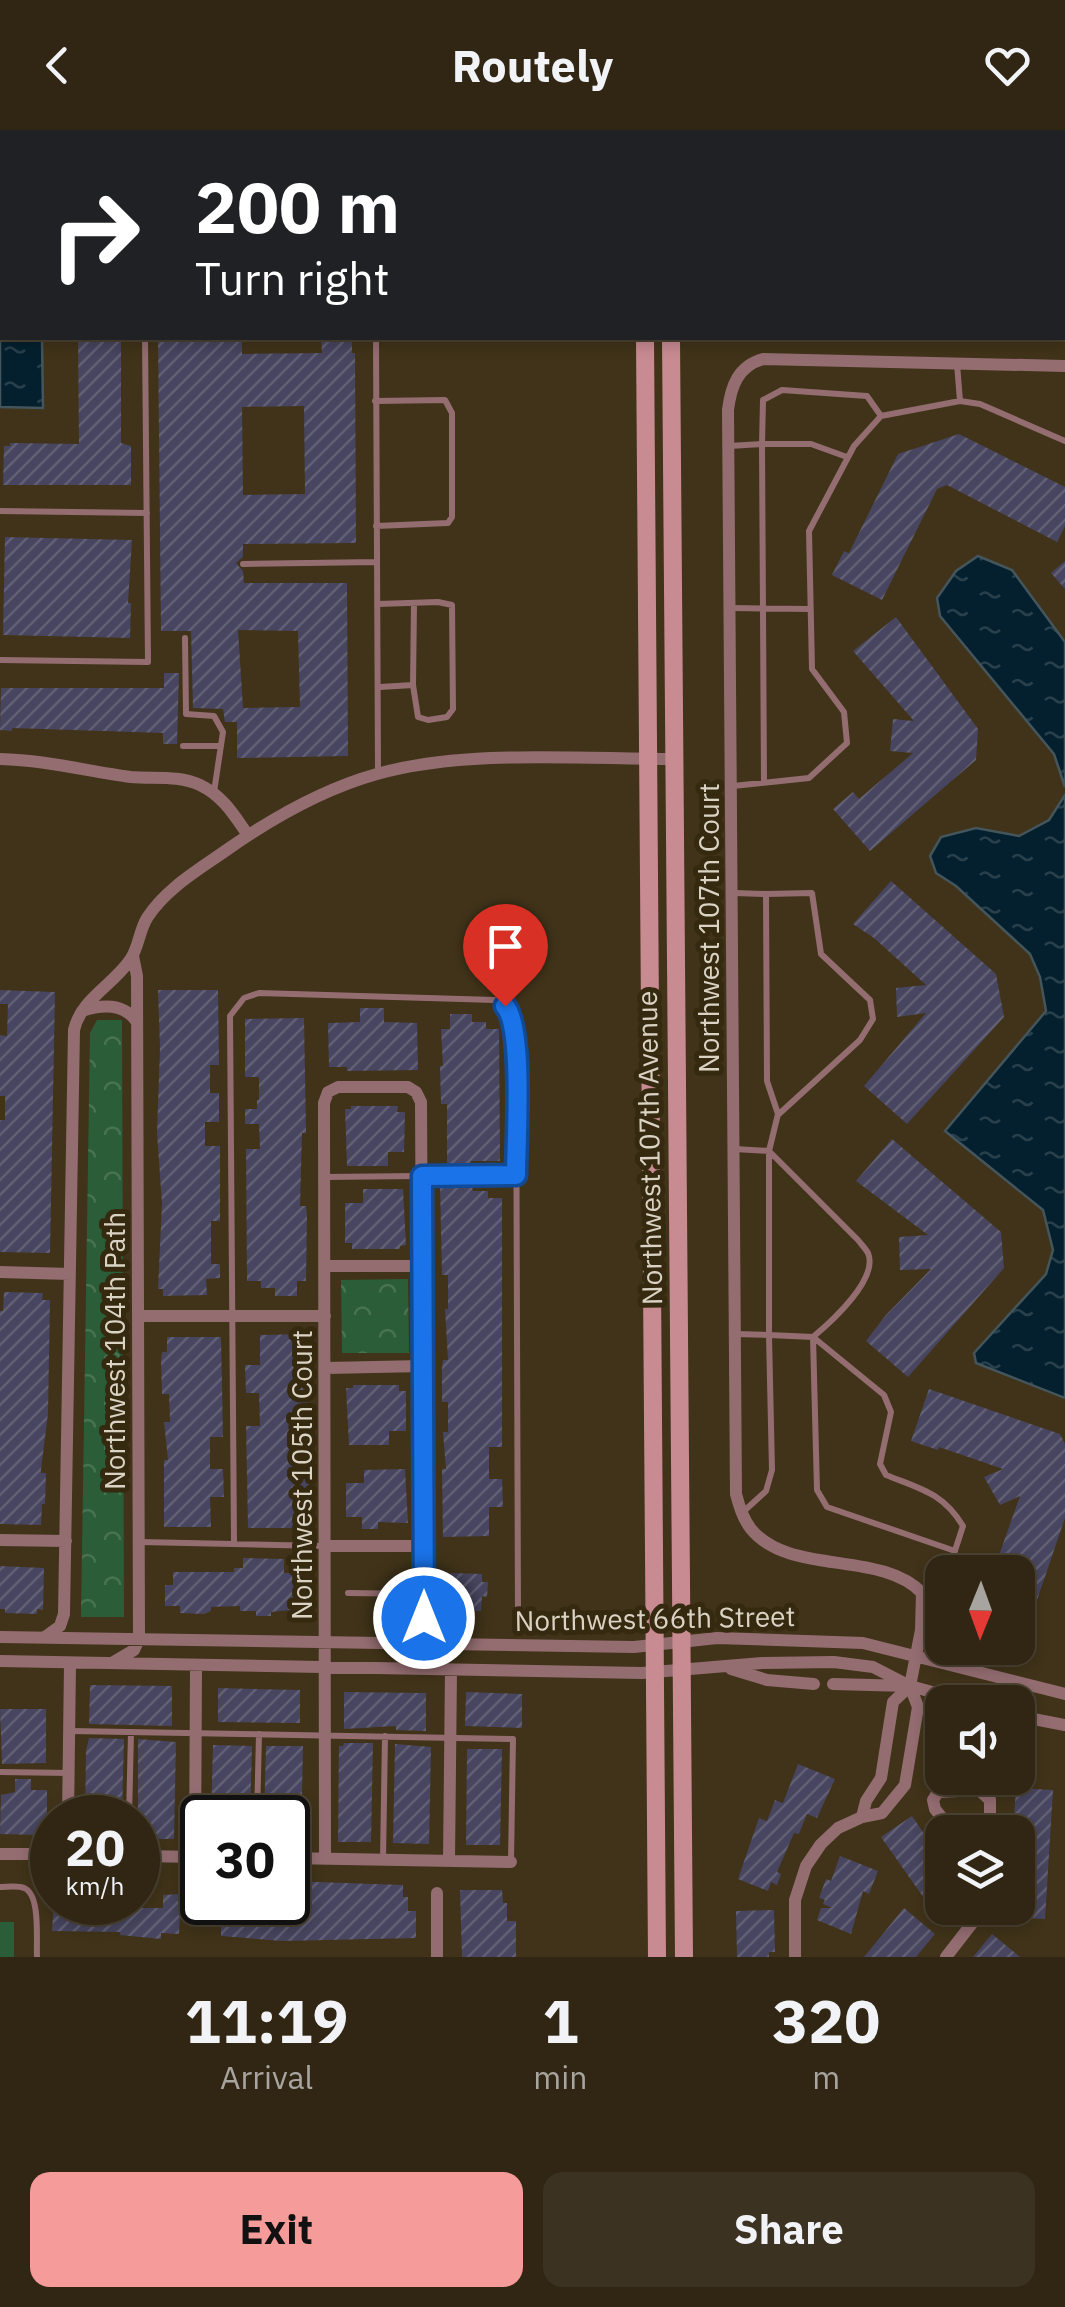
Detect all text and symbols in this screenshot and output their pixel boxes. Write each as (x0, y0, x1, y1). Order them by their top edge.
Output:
text: Routely (452, 36, 613, 94)
icon: back (30, 38, 85, 93)
icon: heart (980, 38, 1035, 93)
text: 200 m (195, 161, 400, 252)
icon: right (30, 170, 160, 300)
text: Turn right (195, 249, 390, 307)
street label: Northwest 107th Court (690, 783, 727, 1073)
pin (463, 904, 548, 1007)
icon: arrive (478, 919, 533, 974)
street label: Northwest 107th Avenue (628, 991, 670, 1305)
street label: Northwest 104th Path (96, 1212, 133, 1490)
street label: Northwest 105th Court (283, 1330, 320, 1620)
north arrow (925, 1555, 1035, 1665)
map controls (925, 1555, 1035, 1925)
position arrow (372, 1566, 476, 1670)
street label: Northwest 66th Street (514, 1597, 796, 1639)
button: sound (925, 1685, 1035, 1795)
speed limit sign: 30 (180, 1795, 310, 1925)
text: 20 (65, 1815, 125, 1880)
button: layers (925, 1815, 1035, 1925)
text: km/h (66, 1869, 124, 1902)
text: 11:19 (185, 1981, 349, 2060)
text: 1 (542, 1981, 578, 2060)
text: 320 (772, 1981, 880, 2060)
text: Arrival (220, 2056, 313, 2098)
text: min (533, 2056, 587, 2098)
text: m (812, 2056, 840, 2098)
button: Exit (30, 2172, 523, 2287)
button: Share (543, 2172, 1035, 2287)

